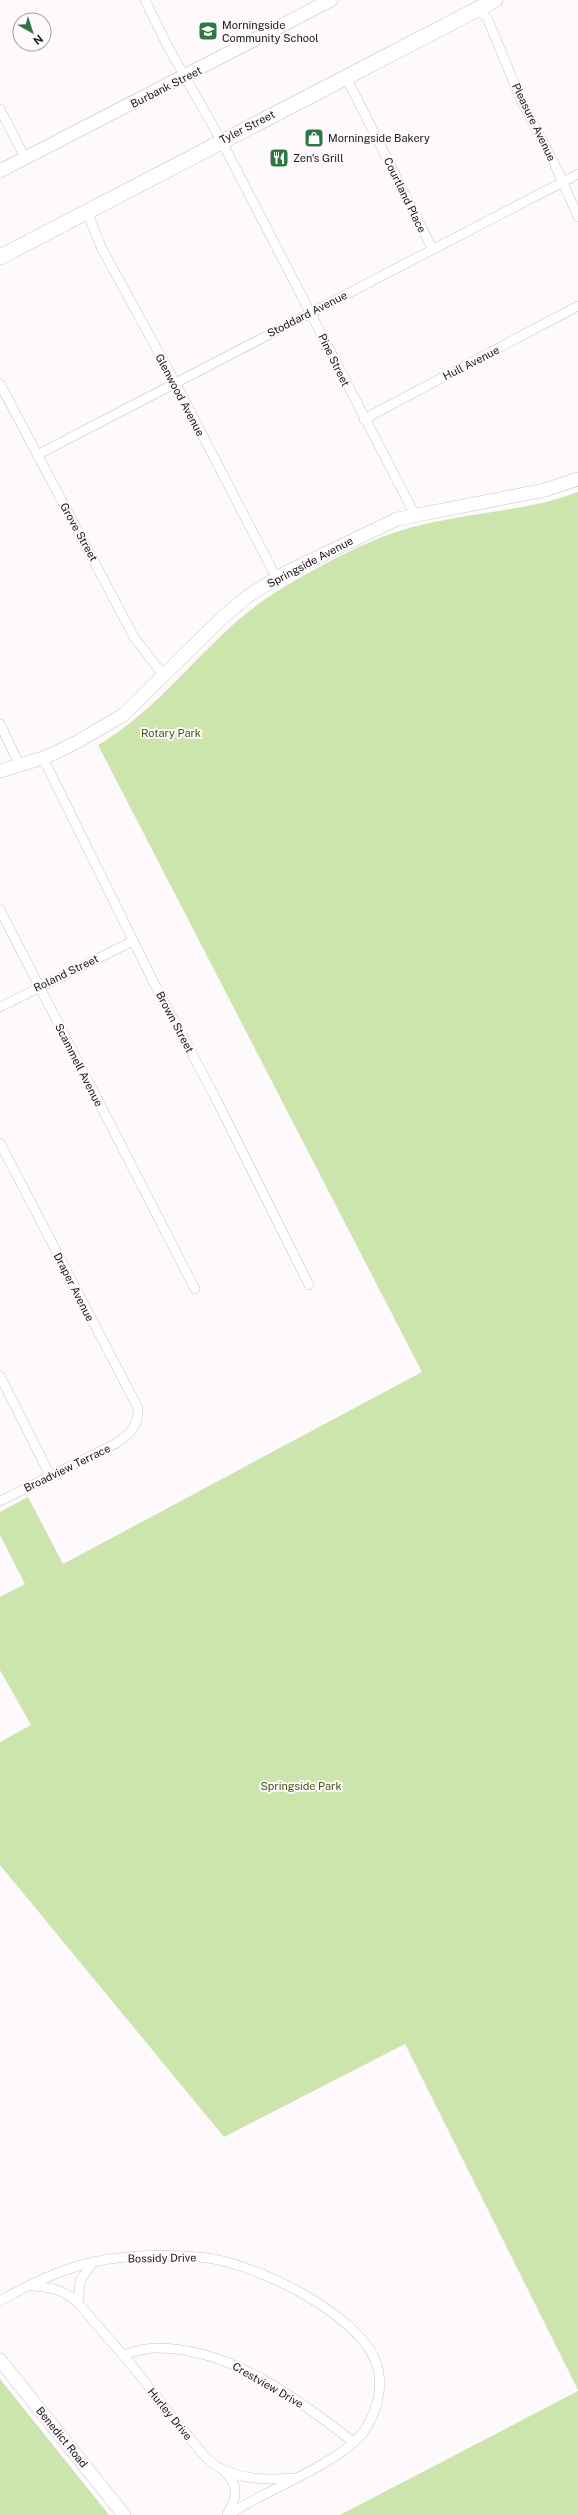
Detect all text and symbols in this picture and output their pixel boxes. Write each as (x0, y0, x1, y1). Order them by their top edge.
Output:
north arrow (12, 12, 52, 52)
place label: Morningside Community School (222, 19, 319, 44)
school or university icon: Morningside Community School (197, 20, 219, 42)
text: N (31, 32, 45, 47)
street label: Burbank Street (129, 64, 203, 110)
street label: Pleasure Avenue (510, 81, 558, 163)
street label: Tyler Street (217, 108, 277, 146)
shop icon: Morningside Bakery (303, 127, 325, 149)
place label: Morningside Bakery (328, 132, 430, 144)
restaurant icon: Zen's Grill (268, 147, 290, 169)
place label: Zen's Grill (293, 152, 344, 164)
street label: Courtland Place (382, 155, 428, 235)
street label: Stoddard Avenue (265, 289, 349, 339)
street label: Pine Street (316, 332, 352, 388)
street label: Hull Avenue (441, 344, 501, 382)
street label: Glenwood Avenue (153, 352, 207, 438)
street label: Grove Street (58, 501, 100, 563)
street label: Springside Avenue (265, 534, 355, 590)
park label: Rotary Park (141, 727, 201, 739)
street label: Roland Street (32, 952, 100, 994)
street label: Brown Street (154, 989, 196, 1055)
street label: Scammell Avenue (53, 1021, 105, 1109)
street label: Draper Avenue (52, 1251, 96, 1323)
street label: Broadview Terrace (22, 1442, 112, 1494)
park label: Springside Park (260, 1780, 342, 1792)
street label: Bossidy Drive (127, 2251, 197, 2265)
street label: Crestview Drive (231, 2360, 305, 2410)
street label: Hurley Drive (145, 2386, 195, 2442)
street label: Benedict Road (34, 2404, 90, 2470)

